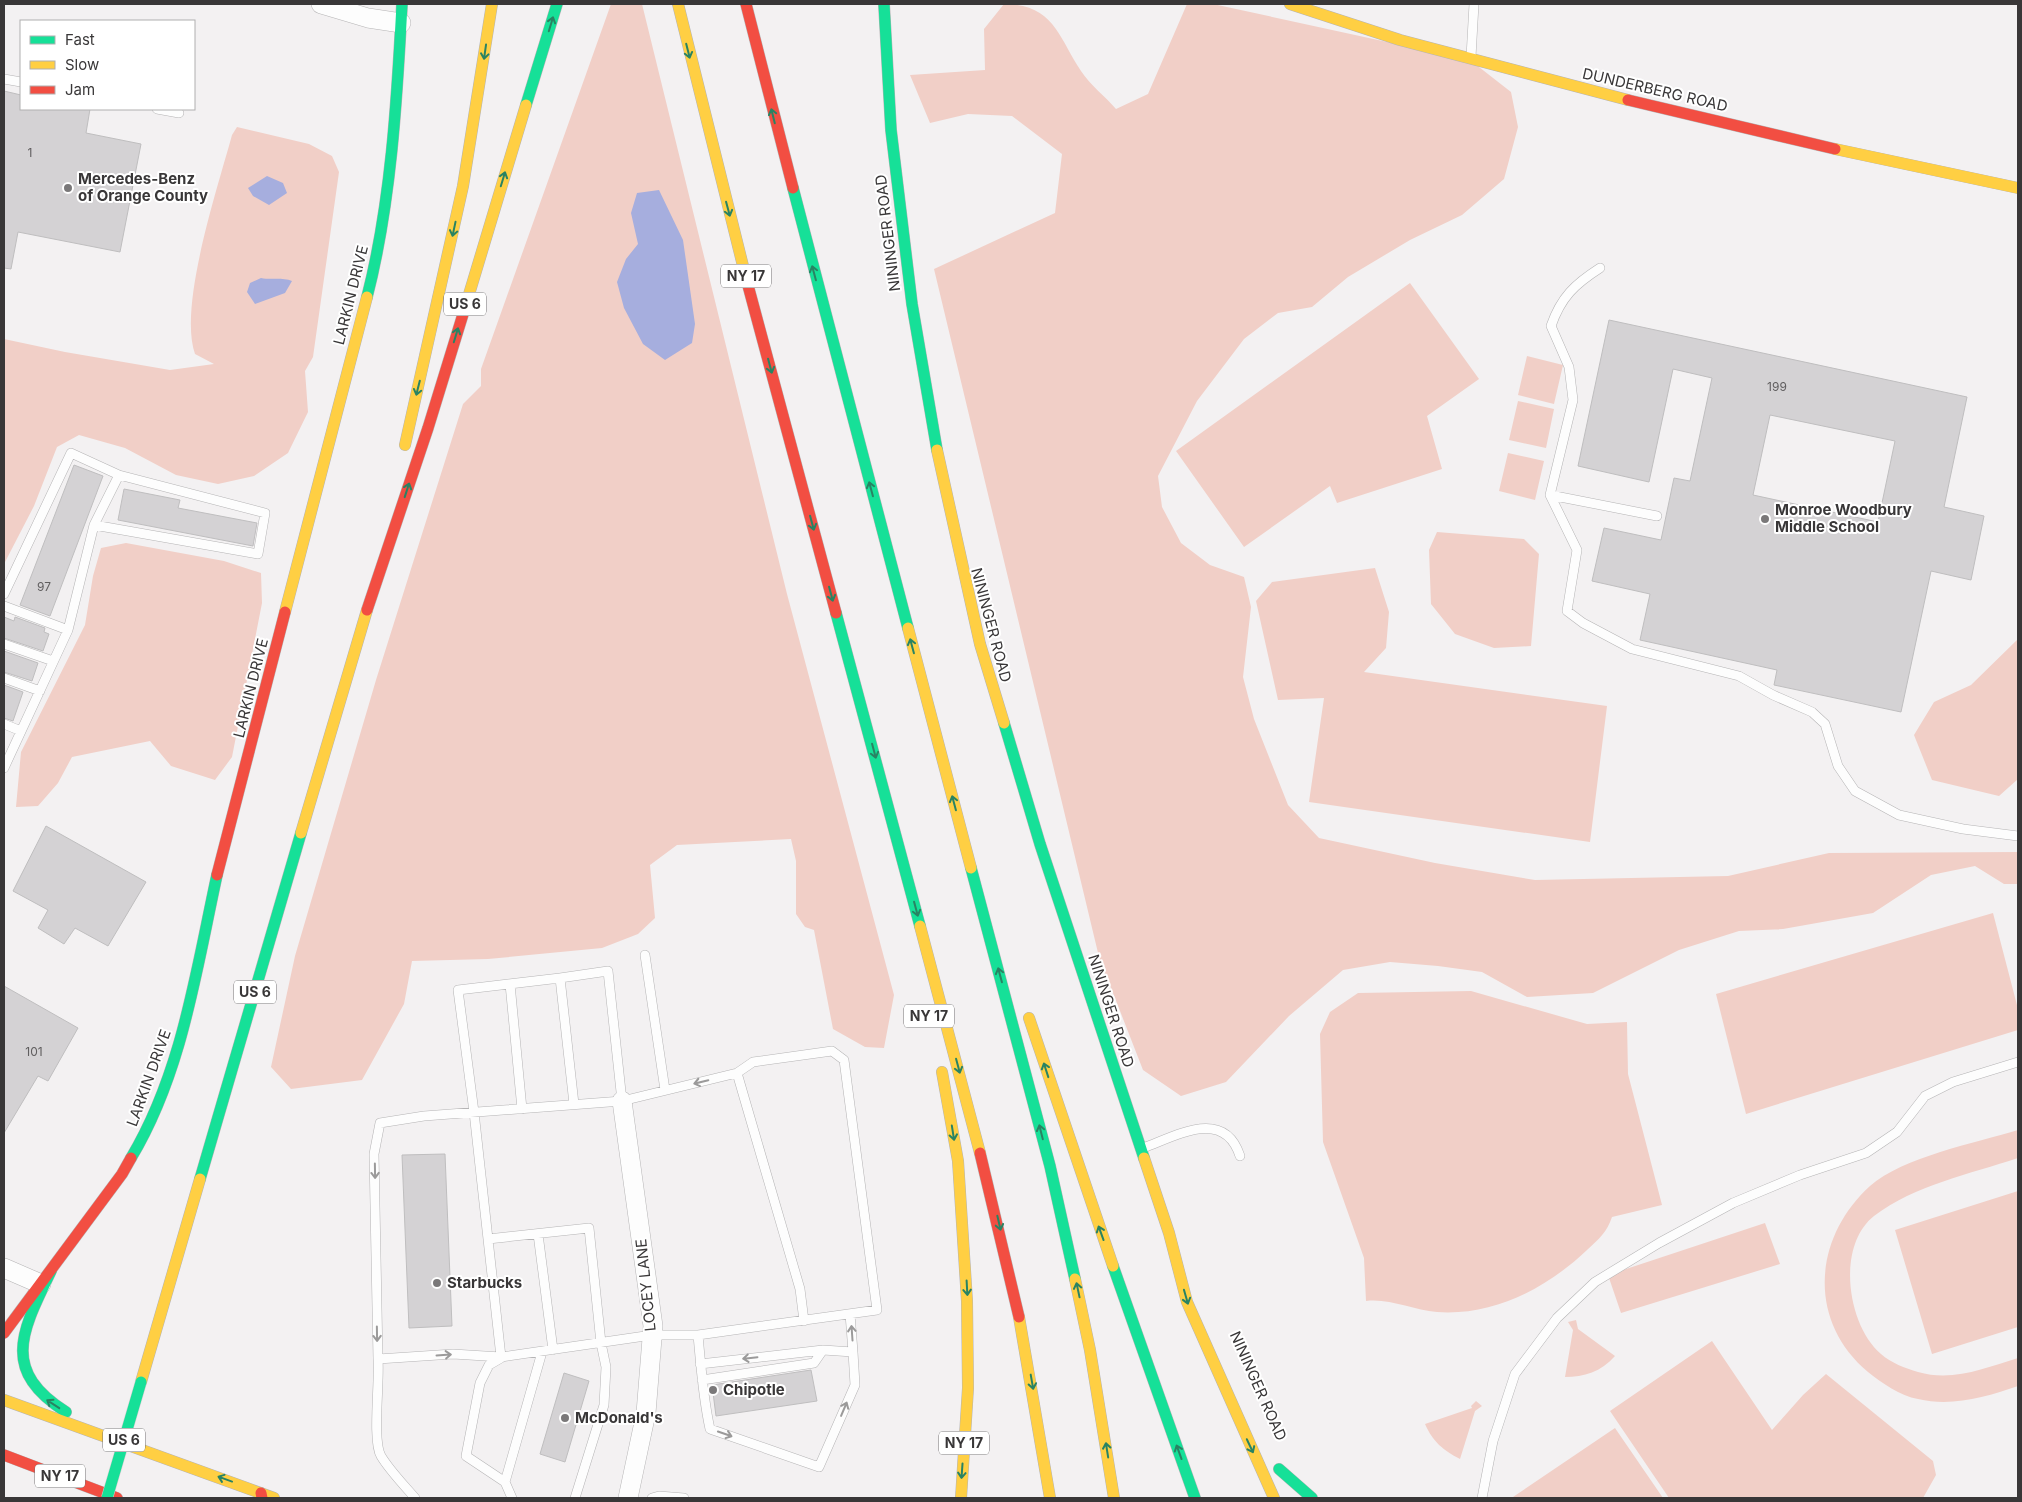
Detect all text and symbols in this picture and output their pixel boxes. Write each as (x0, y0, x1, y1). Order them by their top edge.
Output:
one-way arrow (546, 16, 556, 32)
legend (20, 20, 195, 110)
text: Fast (65, 30, 95, 49)
one-way arrow (684, 43, 694, 59)
one-way arrow (480, 44, 490, 60)
text: Slow (65, 55, 99, 74)
street label: DUNDERBERG ROAD (1581, 64, 1730, 115)
text: Jam (65, 80, 95, 99)
one-way arrow (768, 108, 777, 124)
house number: 1 (28, 145, 32, 160)
place label: Mercedes-Benz of Orange County (78, 169, 208, 205)
one-way arrow (499, 172, 509, 188)
street label: NININGER ROAD (871, 173, 904, 293)
marker: Mercedes-Benz of Orange County (62, 182, 74, 194)
one-way arrow (724, 200, 733, 216)
one-way arrow (449, 221, 459, 237)
street label: LARKIN DRIVE (329, 243, 372, 347)
road number: NY 17 (721, 264, 771, 288)
one-way arrow (809, 266, 818, 282)
road number: US 6 (444, 292, 486, 316)
one-way arrow (452, 327, 461, 343)
one-way arrow (766, 357, 775, 373)
one-way arrow (413, 379, 423, 395)
house number: 199 (1767, 379, 1787, 394)
one-way arrow (403, 482, 412, 498)
one-way arrow (866, 482, 875, 498)
place label: Monroe Woodbury Middle School (1775, 500, 1912, 536)
marker: Monroe Woodbury Middle School (1759, 513, 1771, 525)
one-way arrow (808, 514, 817, 530)
street label: NININGER ROAD (967, 566, 1016, 684)
house number: 97 (37, 579, 51, 594)
one-way arrow (827, 586, 837, 602)
street label: LARKIN DRIVE (229, 636, 272, 740)
one-way arrow (907, 639, 917, 655)
one-way arrow (869, 743, 879, 759)
one-way arrow (949, 796, 958, 812)
one-way arrow (912, 900, 921, 916)
street label: NININGER ROAD (1084, 952, 1139, 1070)
one-way arrow (994, 967, 1004, 983)
road number: US 6 (234, 980, 276, 1004)
road number: NY 17 (904, 1004, 954, 1028)
street label: LARKIN DRIVE (122, 1027, 175, 1129)
house number: 101 (25, 1044, 43, 1059)
one-way arrow (954, 1057, 963, 1073)
one-way arrow (1040, 1062, 1050, 1078)
one-way arrow (694, 1078, 710, 1087)
one-way arrow (1036, 1124, 1045, 1140)
one-way arrow (949, 1125, 959, 1141)
one-way arrow (370, 1162, 380, 1179)
one-way arrow (994, 1214, 1004, 1230)
one-way arrow (1096, 1226, 1105, 1242)
street label: LOCEY LANE (631, 1238, 660, 1332)
place label: Starbucks (447, 1273, 522, 1292)
marker: Starbucks (431, 1277, 443, 1289)
one-way arrow (962, 1280, 971, 1296)
one-way arrow (1073, 1283, 1082, 1299)
one-way arrow (1181, 1288, 1191, 1304)
one-way arrow (372, 1325, 382, 1341)
one-way arrow (847, 1325, 856, 1341)
street label: NININGER ROAD (1226, 1328, 1291, 1443)
one-way arrow (436, 1350, 452, 1359)
one-way arrow (743, 1353, 759, 1363)
one-way arrow (1027, 1374, 1037, 1390)
place label: Chipotle (723, 1380, 785, 1399)
marker: Chipotle (707, 1384, 719, 1396)
one-way arrow (47, 1399, 61, 1409)
one-way arrow (840, 1402, 850, 1417)
place label: McDonald's (575, 1408, 663, 1427)
marker: McDonald's (559, 1412, 571, 1424)
road number: US 6 (103, 1428, 145, 1452)
one-way arrow (717, 1430, 733, 1440)
road number: NY 17 (939, 1432, 989, 1455)
one-way arrow (1246, 1438, 1255, 1453)
one-way arrow (1102, 1442, 1112, 1458)
one-way arrow (1174, 1445, 1183, 1461)
one-way arrow (958, 1463, 967, 1479)
road number: NY 17 (35, 1464, 85, 1488)
one-way arrow (217, 1474, 233, 1483)

